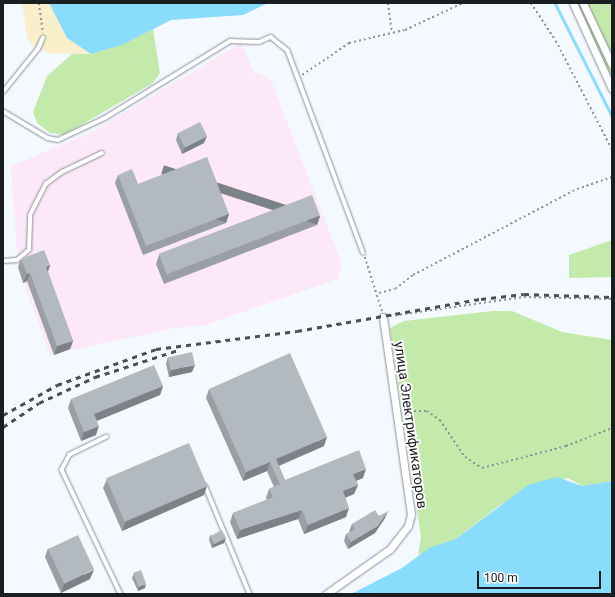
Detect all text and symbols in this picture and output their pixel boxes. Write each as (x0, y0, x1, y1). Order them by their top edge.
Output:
street label: улица Электрификаторов (391, 340, 431, 510)
scale bar (479, 563, 603, 589)
text: 100 m (484, 571, 518, 585)

